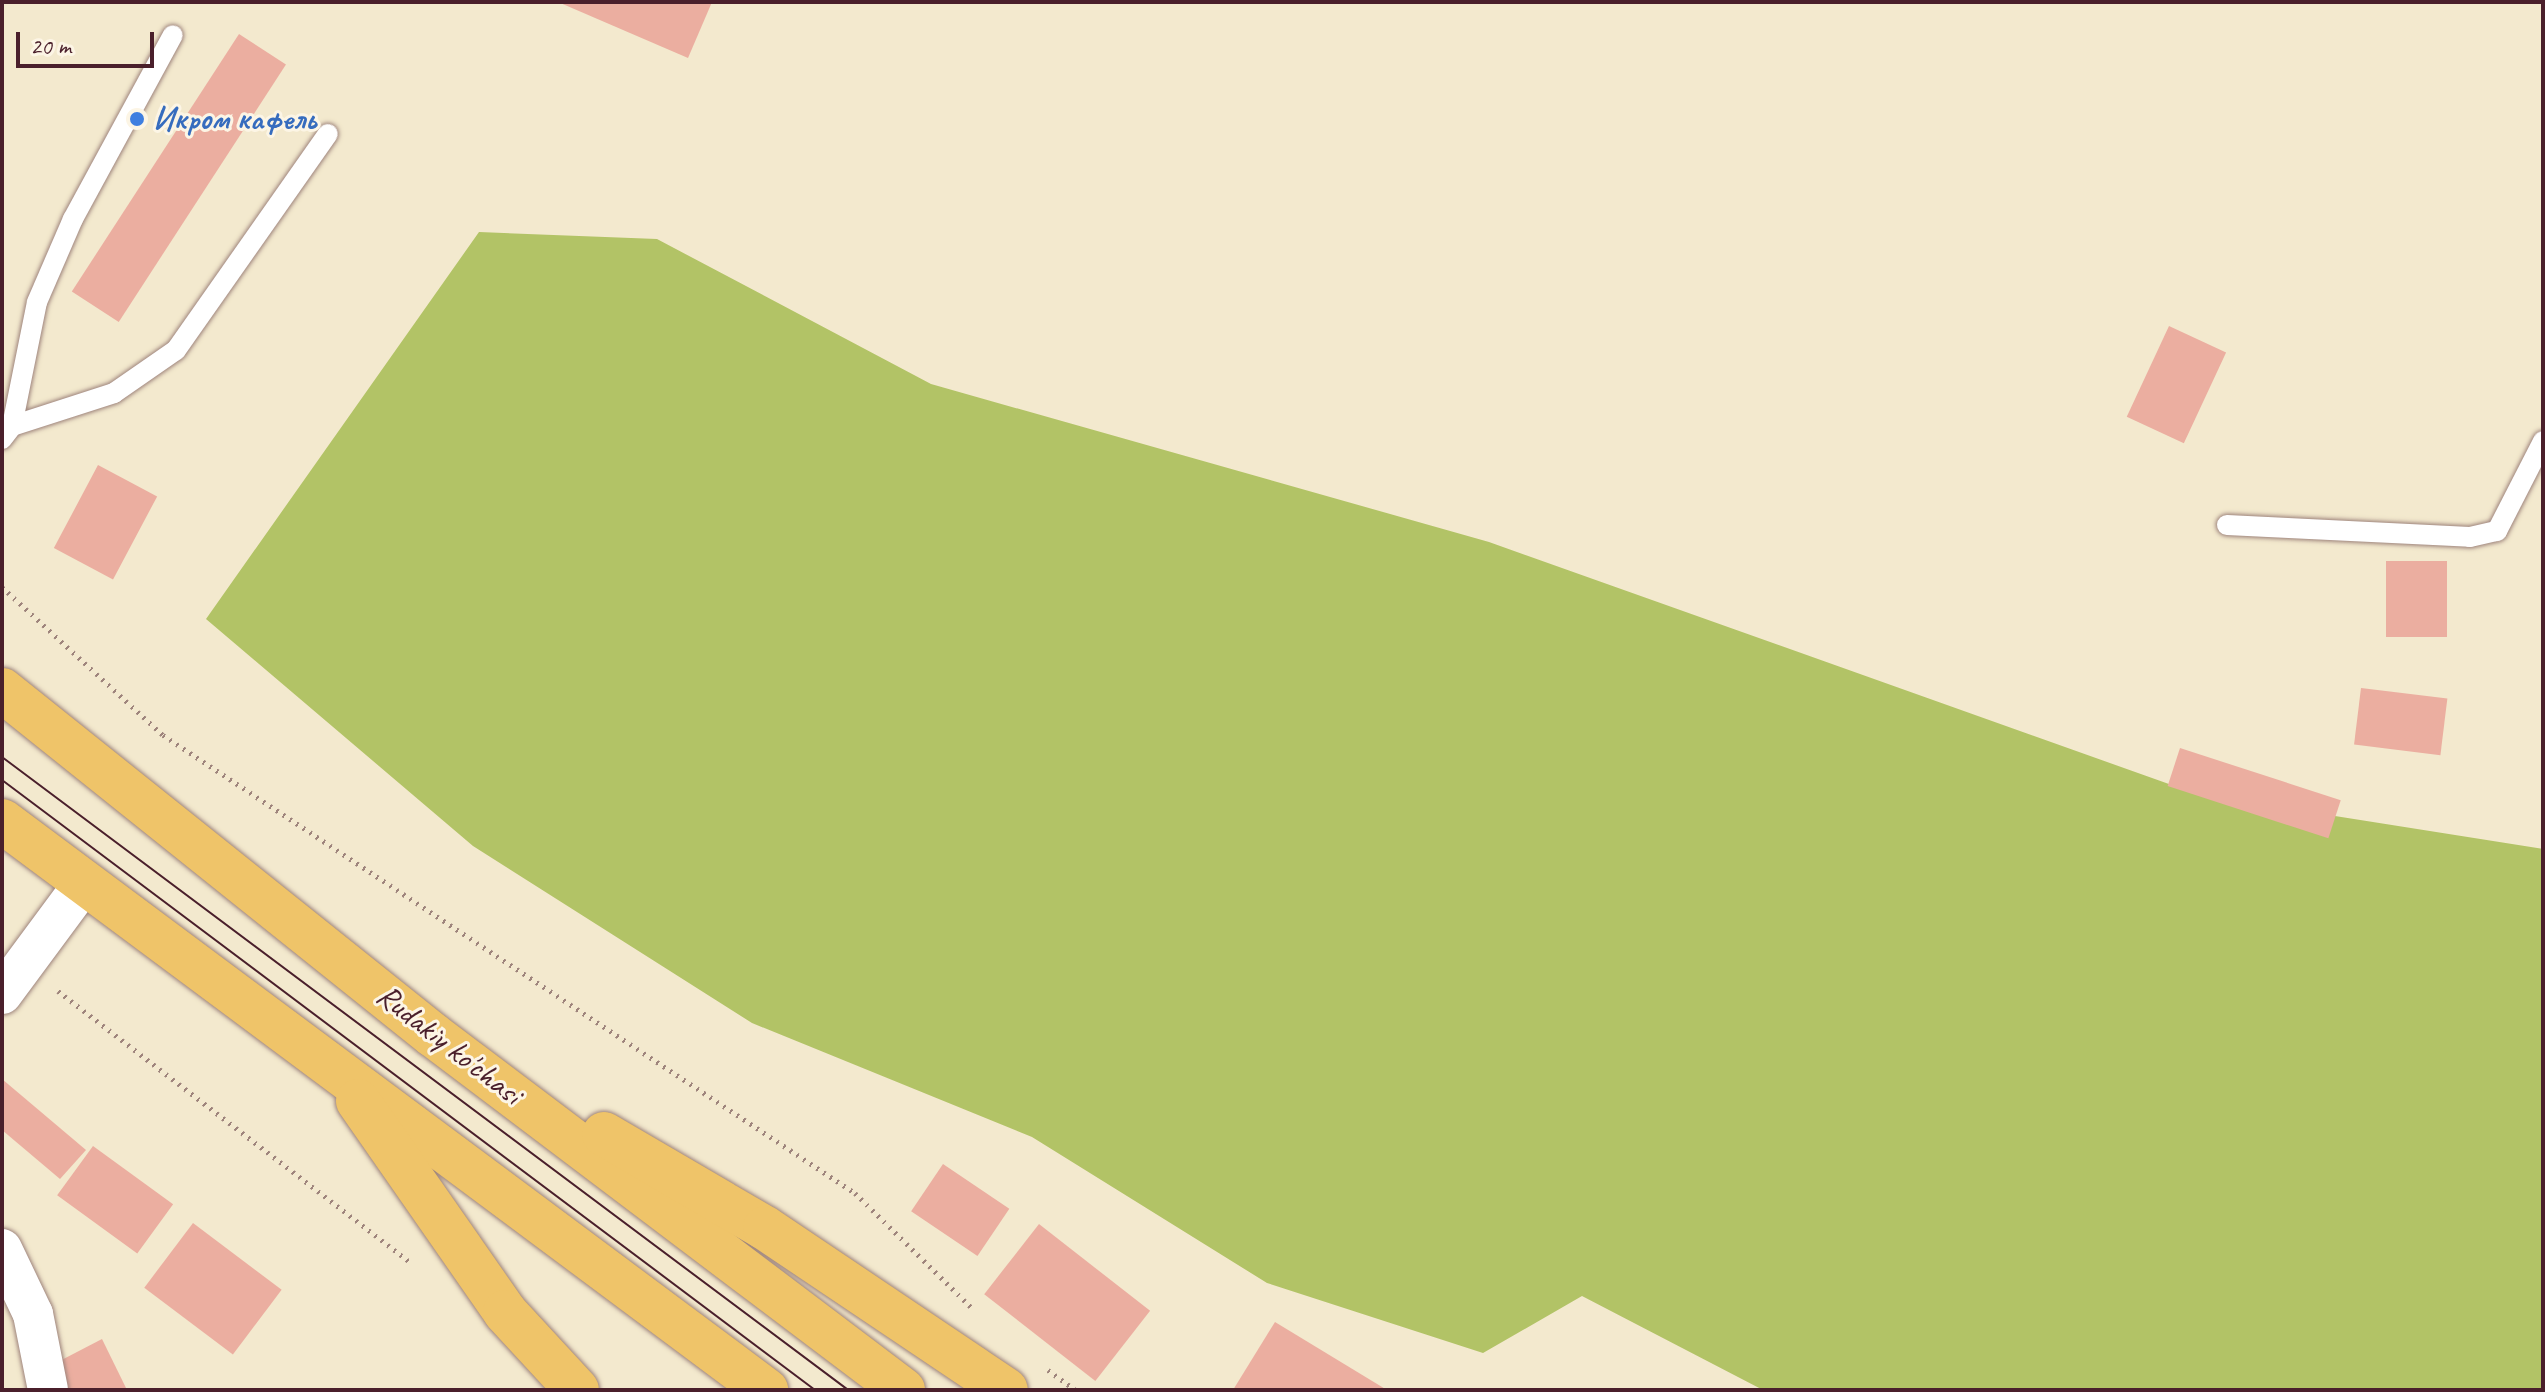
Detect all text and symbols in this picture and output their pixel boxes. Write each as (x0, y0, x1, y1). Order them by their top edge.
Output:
scale bar (20, 16, 158, 66)
text: 20 m (30, 31, 71, 61)
place label: Икром кафель (153, 100, 316, 138)
marker: Икром кафель (128, 110, 146, 128)
street label: Rudakiy ko'chasi (369, 976, 529, 1114)

